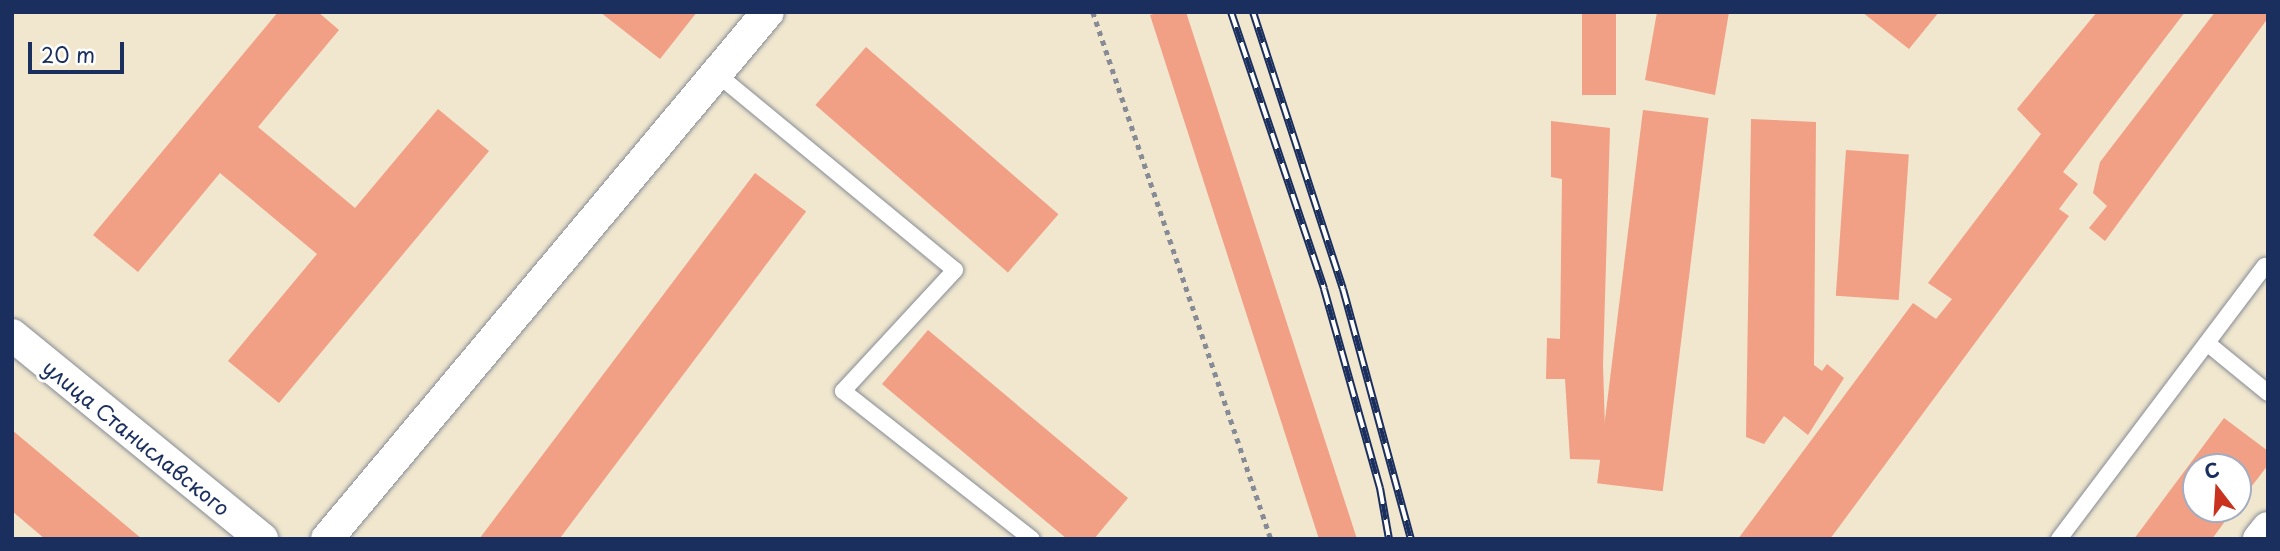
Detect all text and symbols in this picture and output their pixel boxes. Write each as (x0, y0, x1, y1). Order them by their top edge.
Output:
scale bar (32, 28, 128, 72)
text: 20 m (41, 38, 95, 70)
street label: улица Станиславского (38, 353, 236, 521)
north arrow (2182, 453, 2252, 523)
text: С (2201, 454, 2222, 485)

